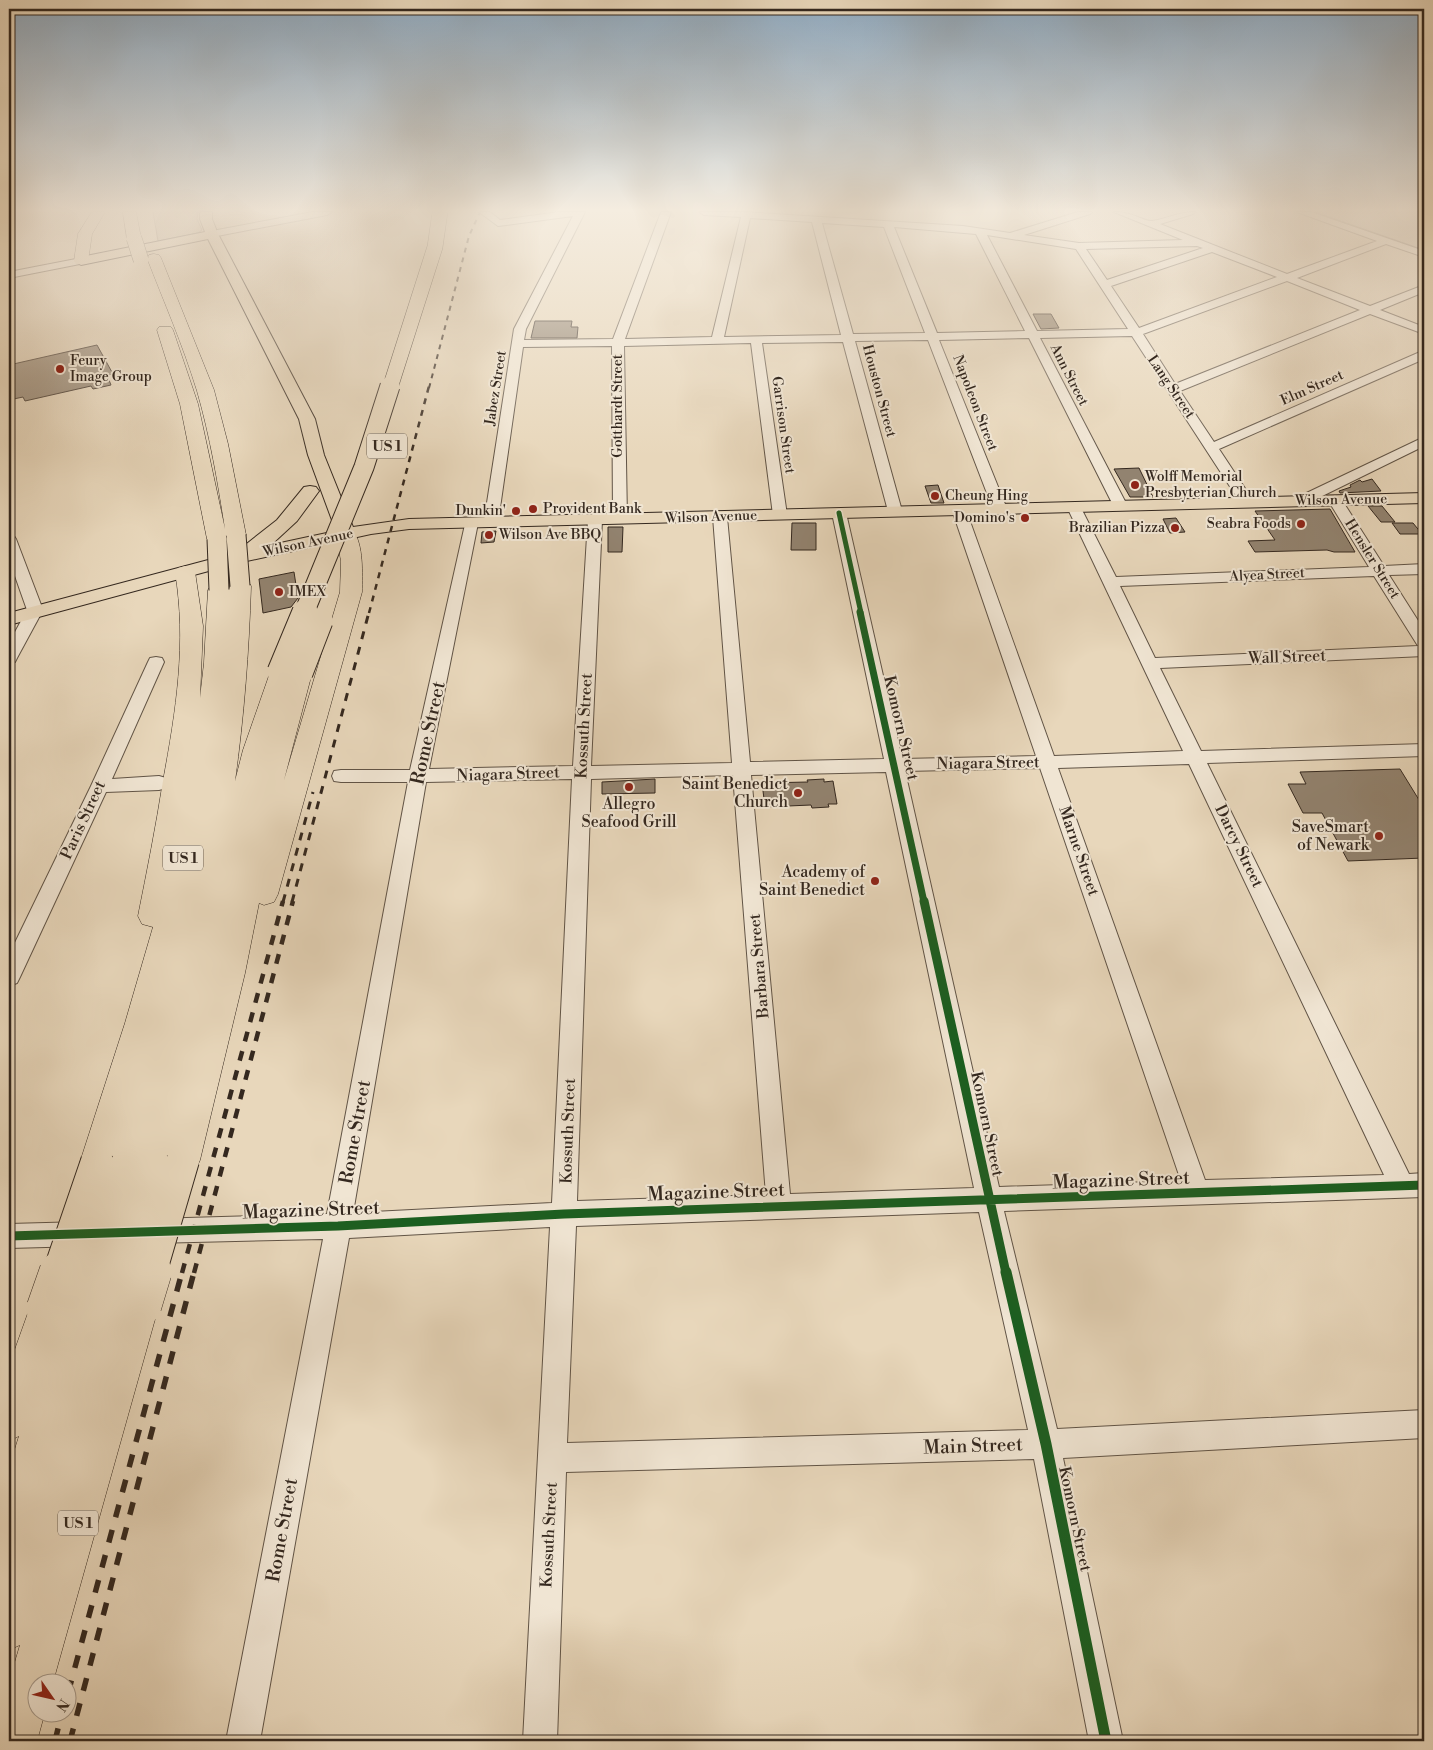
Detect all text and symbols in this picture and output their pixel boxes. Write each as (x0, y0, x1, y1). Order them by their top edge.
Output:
street label: Ann Street (1045, 340, 1092, 409)
street label: Houston Street (858, 343, 900, 439)
street label: Jabez Street (481, 349, 511, 428)
place label: Feury Image Group (70, 352, 152, 386)
street label: Napoleon Street (948, 352, 1002, 454)
street label: Lang Street (1143, 352, 1199, 422)
street label: Gotthardt Street (609, 354, 627, 458)
marker: Feury Image Group (54, 363, 66, 375)
street label: Elm Street (1278, 366, 1346, 410)
street label: Garrison Street (767, 375, 799, 475)
road number: US 1 (367, 434, 407, 458)
place label: Wolff Memorial Presbyterian Church (1144, 468, 1277, 502)
marker: Wolff Memorial Presbyterian Church (1129, 479, 1141, 491)
place label: Cheung Hing (945, 487, 1029, 505)
marker: Cheung Hing (929, 490, 941, 502)
street label: Wilson Avenue (1294, 490, 1387, 510)
place label: Provident Bank (543, 500, 642, 518)
place label: Dunkin' (455, 502, 506, 520)
marker: Provident Bank (527, 503, 539, 515)
marker: Dunkin' (510, 505, 522, 517)
street label: Wilson Avenue (664, 506, 757, 528)
place label: Domino's (954, 509, 1015, 527)
marker: Domino's (1019, 512, 1031, 524)
place label: Seabra Foods (1207, 515, 1291, 533)
street label: Hensler Street (1340, 516, 1404, 602)
marker: Seabra Foods (1295, 518, 1307, 530)
place label: Brazilian Pizza (1068, 519, 1166, 537)
marker: Brazilian Pizza (1169, 522, 1181, 534)
street label: Wilson Avenue (260, 525, 355, 562)
place label: Wilson Ave BBQ (498, 526, 601, 544)
marker: Wilson Ave BBQ (483, 529, 495, 541)
street label: Alyea Street (1228, 564, 1305, 586)
place label: IMEX (289, 583, 326, 601)
marker: IMEX (273, 586, 285, 598)
street label: Wall Street (1247, 646, 1327, 668)
street label: Kossuth Street (571, 672, 597, 779)
street label: Komorn Street (879, 674, 923, 783)
street label: Rome Street (405, 679, 451, 787)
street label: Niagara Street (936, 752, 1040, 774)
street label: Niagara Street (456, 762, 560, 786)
place label: Saint Benedict Church (682, 774, 788, 812)
street label: Paris Street (56, 777, 110, 863)
marker: Allegro Seafood Grill (623, 781, 635, 793)
marker: Saint Benedict Church (792, 787, 804, 799)
place label: Allegro Seafood Grill (582, 794, 677, 832)
street label: Darcy Street (1210, 801, 1268, 891)
street label: Marne Street (1054, 803, 1104, 899)
place label: SaveSmart of Newark (1292, 817, 1371, 855)
marker: SaveSmart of Newark (1373, 830, 1385, 842)
road number: US 1 (163, 846, 203, 870)
place label: Academy of Saint Benedict (759, 862, 866, 900)
marker: Academy of Saint Benedict (869, 875, 881, 887)
street label: Barbara Street (744, 912, 774, 1020)
street label: Komorn Street (966, 1070, 1008, 1179)
street label: Kossuth Street (556, 1077, 580, 1184)
street label: Rome Street (334, 1078, 376, 1186)
street label: Magazine Street (1052, 1166, 1190, 1194)
street label: Magazine Street (647, 1178, 785, 1206)
street label: Magazine Street (242, 1196, 380, 1224)
street label: Main Street (923, 1432, 1023, 1460)
street label: Komorn Street (1054, 1465, 1096, 1574)
street label: Rome Street (261, 1476, 303, 1584)
street label: Kossuth Street (536, 1481, 562, 1588)
road number: US 1 (58, 1510, 98, 1536)
north arrow (28, 1672, 78, 1722)
text: N (51, 1695, 73, 1714)

